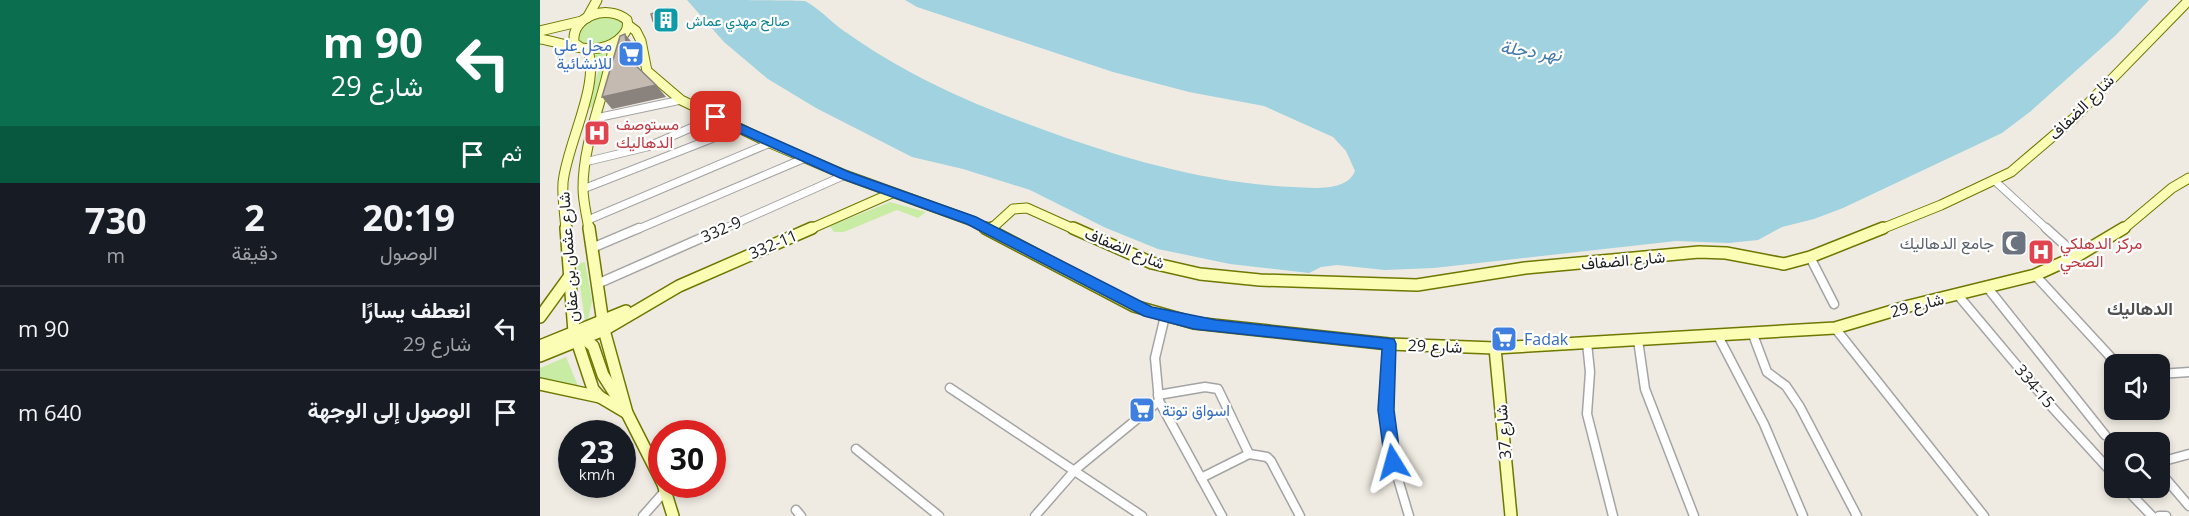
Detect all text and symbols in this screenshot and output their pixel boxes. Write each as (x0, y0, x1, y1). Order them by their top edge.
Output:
building icon: صالح مهدي عماش (651, 5, 681, 35)
place label: صالح مهدي عماش (686, 11, 790, 33)
text: 90 m (323, 13, 423, 70)
icon: left (444, 24, 522, 102)
place label: محل علي للانشائية (554, 34, 612, 74)
water label: نهر دجلة (1499, 34, 1564, 66)
supermarket icon: محل علي للانشائية (616, 39, 646, 69)
text: شارع 29 (331, 67, 423, 104)
street label: شارع الضفاف (2043, 69, 2119, 145)
pin (690, 91, 741, 142)
icon: arrive (699, 100, 732, 133)
place label: مستوصف الدهاليك (616, 113, 679, 153)
hospital icon: مستوصف الدهاليك (582, 118, 612, 148)
text: ثم (501, 137, 522, 167)
icon: arrive (456, 138, 489, 171)
street label: شارع عثمان بن عفان (552, 191, 585, 323)
text: 2 (244, 193, 265, 242)
text: 20:19 (363, 193, 455, 242)
text: 730 (85, 196, 147, 245)
street label: 332-9 (697, 210, 745, 248)
street label: شارع الضفاف (1081, 222, 1168, 275)
street label: 332-11 (745, 224, 801, 264)
mosque icon: جامع الدهاليك (1999, 228, 2029, 258)
place label: جامع الدهاليك (1900, 232, 1994, 255)
place label: مركز الدهلكي الصحي (2060, 232, 2142, 275)
hospital icon: مركز الدهلكي الصحي (2026, 237, 2056, 267)
text: دقيقة (231, 239, 278, 266)
text: الوصول (380, 239, 438, 266)
text: m (106, 242, 125, 269)
street label: شارع الضفاف (1580, 245, 1666, 276)
street label: شارع 29 (1888, 287, 1946, 324)
text: انعطف يسارًا (361, 294, 471, 324)
district label: الدهاليك (2107, 296, 2173, 320)
icon: left (489, 312, 522, 345)
text: 90 m (18, 313, 69, 343)
supermarket icon: Fadak (1489, 324, 1519, 354)
place label: Fadak (1524, 328, 1569, 350)
text: شارع 29 (403, 330, 471, 357)
street label: شارع 29 (1407, 334, 1463, 359)
map controls (2104, 354, 2170, 498)
button: sound (2104, 354, 2170, 420)
street label: 334-15 (2010, 359, 2060, 413)
text: الوصول إلى الوجهة (307, 394, 471, 424)
supermarket icon: اسواق توتة (1127, 395, 1157, 425)
icon: arrive (489, 396, 522, 429)
text: 640 m (18, 397, 82, 427)
place label: اسواق توتة (1162, 399, 1230, 421)
street label: شارع 37 (1490, 404, 1517, 460)
speed limit sign: 30 (648, 420, 726, 498)
position arrow (1361, 430, 1425, 494)
text: 23 (580, 431, 614, 472)
button: search (2104, 432, 2170, 498)
text: km/h (579, 464, 615, 484)

